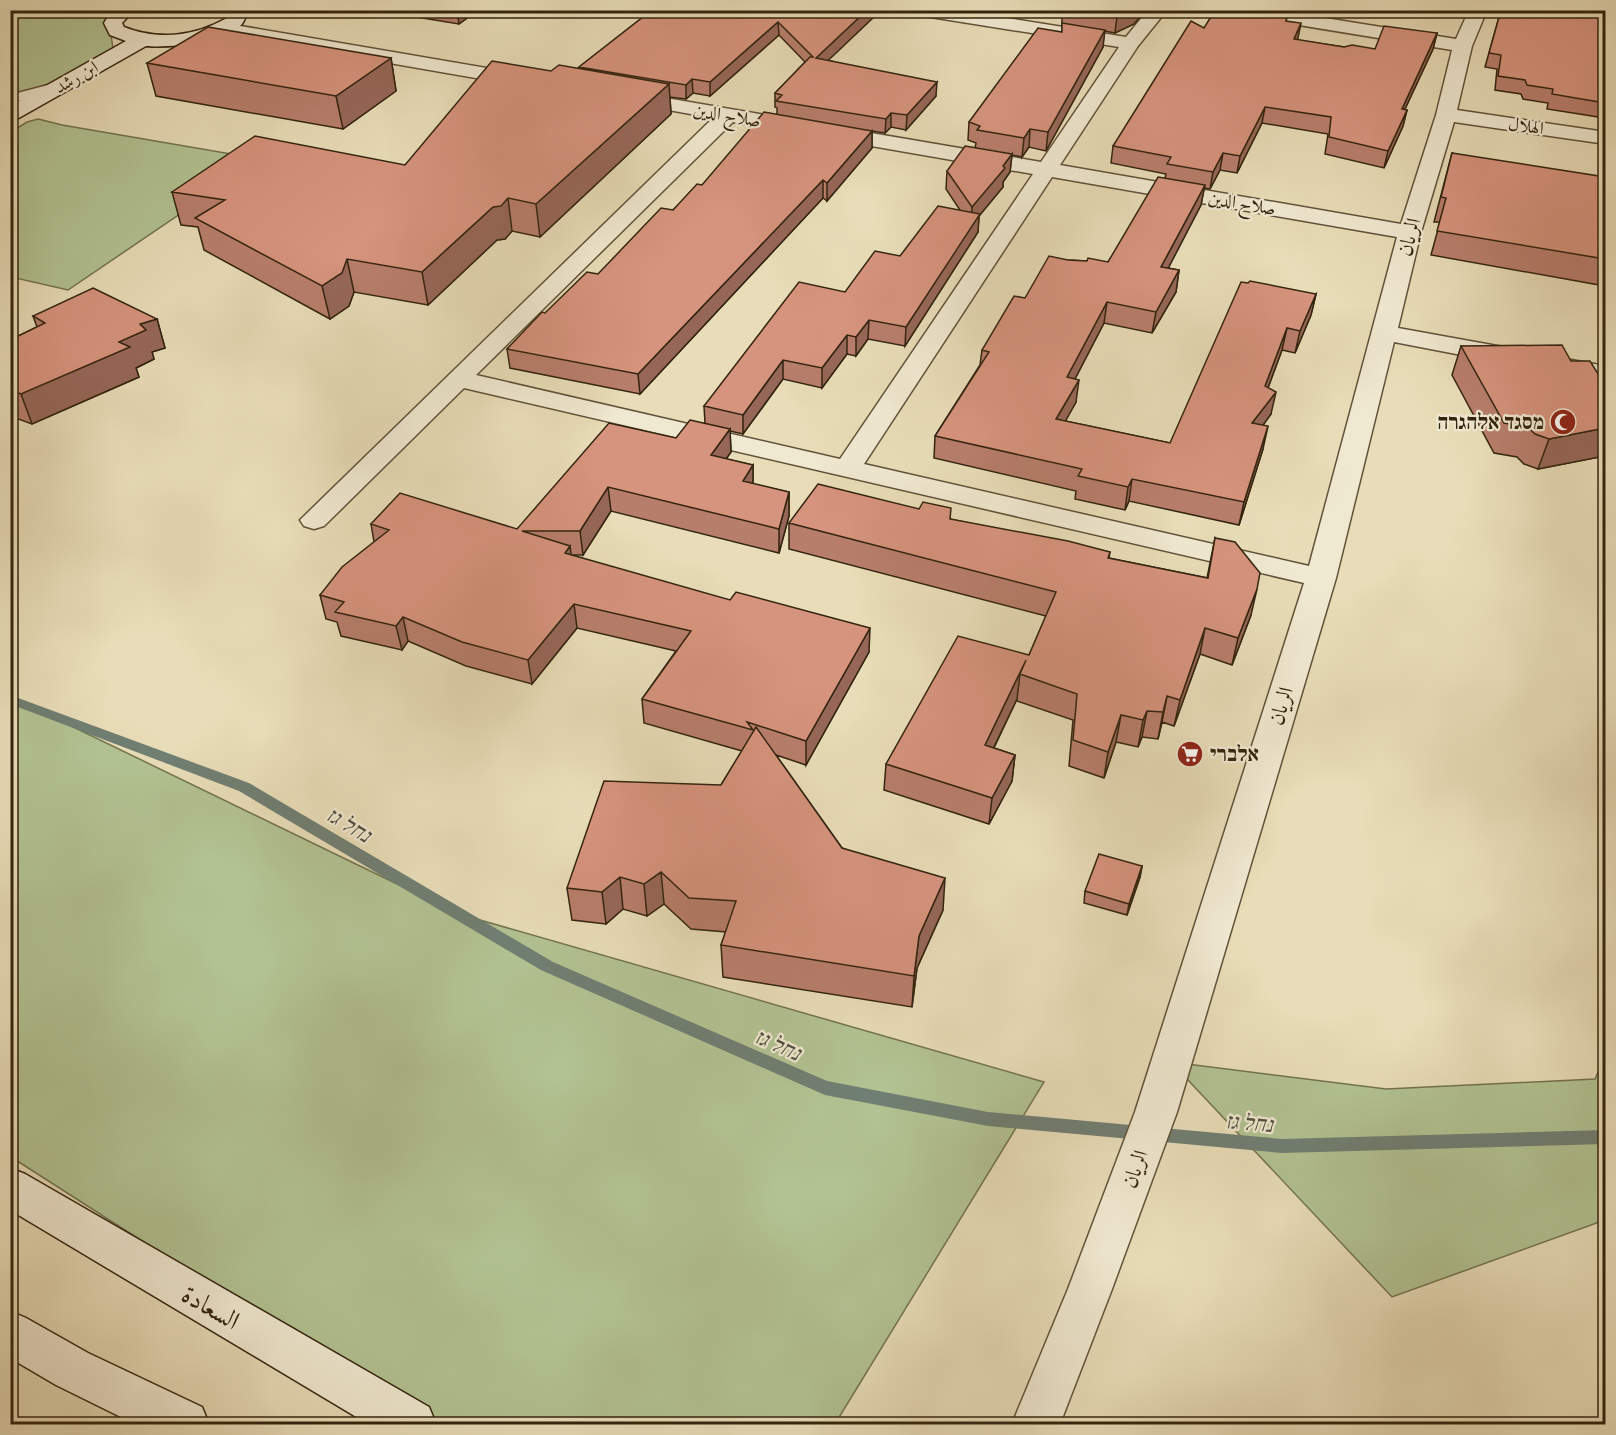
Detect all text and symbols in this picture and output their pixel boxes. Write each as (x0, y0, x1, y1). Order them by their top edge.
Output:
street label: ابن رشد (50, 55, 102, 98)
street label: صلاح الدين (691, 97, 763, 137)
street label: الهلال (1507, 112, 1545, 139)
street label: صلاح الدين (1206, 185, 1278, 225)
street label: الريان (1390, 215, 1427, 259)
mosque icon: מסגד אלהגרה (1548, 407, 1578, 437)
place label: מסגד אלהגרה (1437, 408, 1544, 435)
street label: الريان (1262, 683, 1299, 728)
supermarket icon: אלברי (1175, 739, 1205, 769)
place label: אלברי (1210, 740, 1259, 767)
water label: נחל גז (321, 800, 378, 850)
water label: נחל גז (750, 1022, 807, 1068)
water label: נחל גז (1224, 1106, 1276, 1139)
street label: الريان (1115, 1146, 1154, 1192)
street label: السعادة (176, 1277, 246, 1337)

